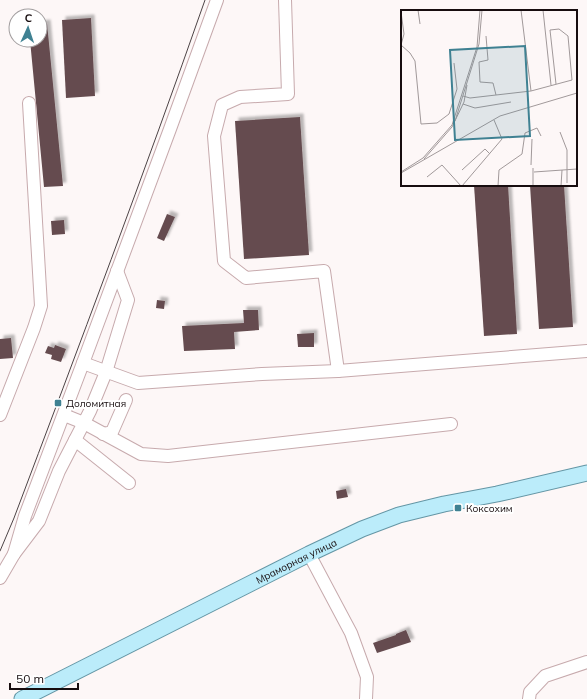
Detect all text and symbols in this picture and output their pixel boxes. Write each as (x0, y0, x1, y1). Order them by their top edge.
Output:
north arrow (8, 8, 48, 48)
inset map (401, 10, 577, 186)
text: С (24, 11, 33, 25)
place label: Доломитная (66, 397, 126, 410)
marker: Доломитная (53, 398, 63, 408)
place label: Коксохим (466, 502, 513, 515)
marker: Коксохим (453, 503, 463, 513)
street label: Мраморная улица (254, 536, 339, 587)
scale bar (10, 665, 78, 691)
text: 50 m (16, 671, 44, 686)

